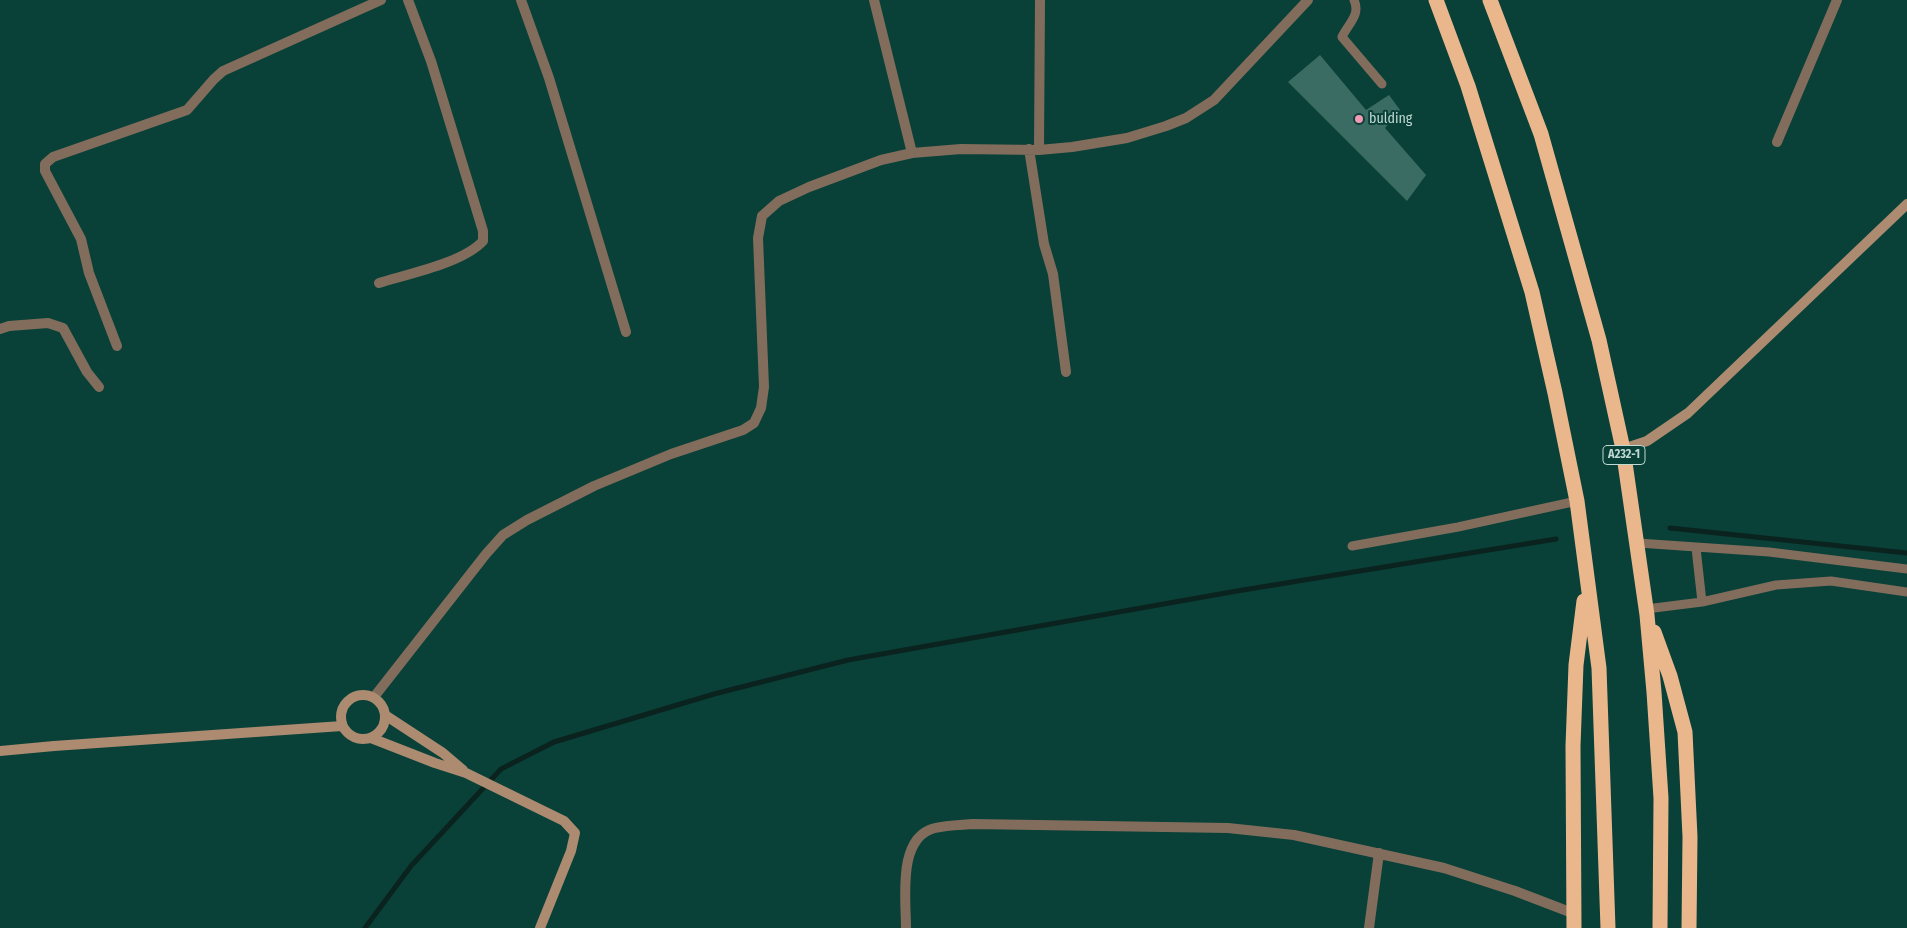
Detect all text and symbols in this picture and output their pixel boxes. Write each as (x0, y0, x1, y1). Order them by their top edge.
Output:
place label: bulding (1369, 111, 1412, 127)
marker: bulding (1353, 113, 1365, 125)
road number: A232-1 (1603, 446, 1645, 464)

